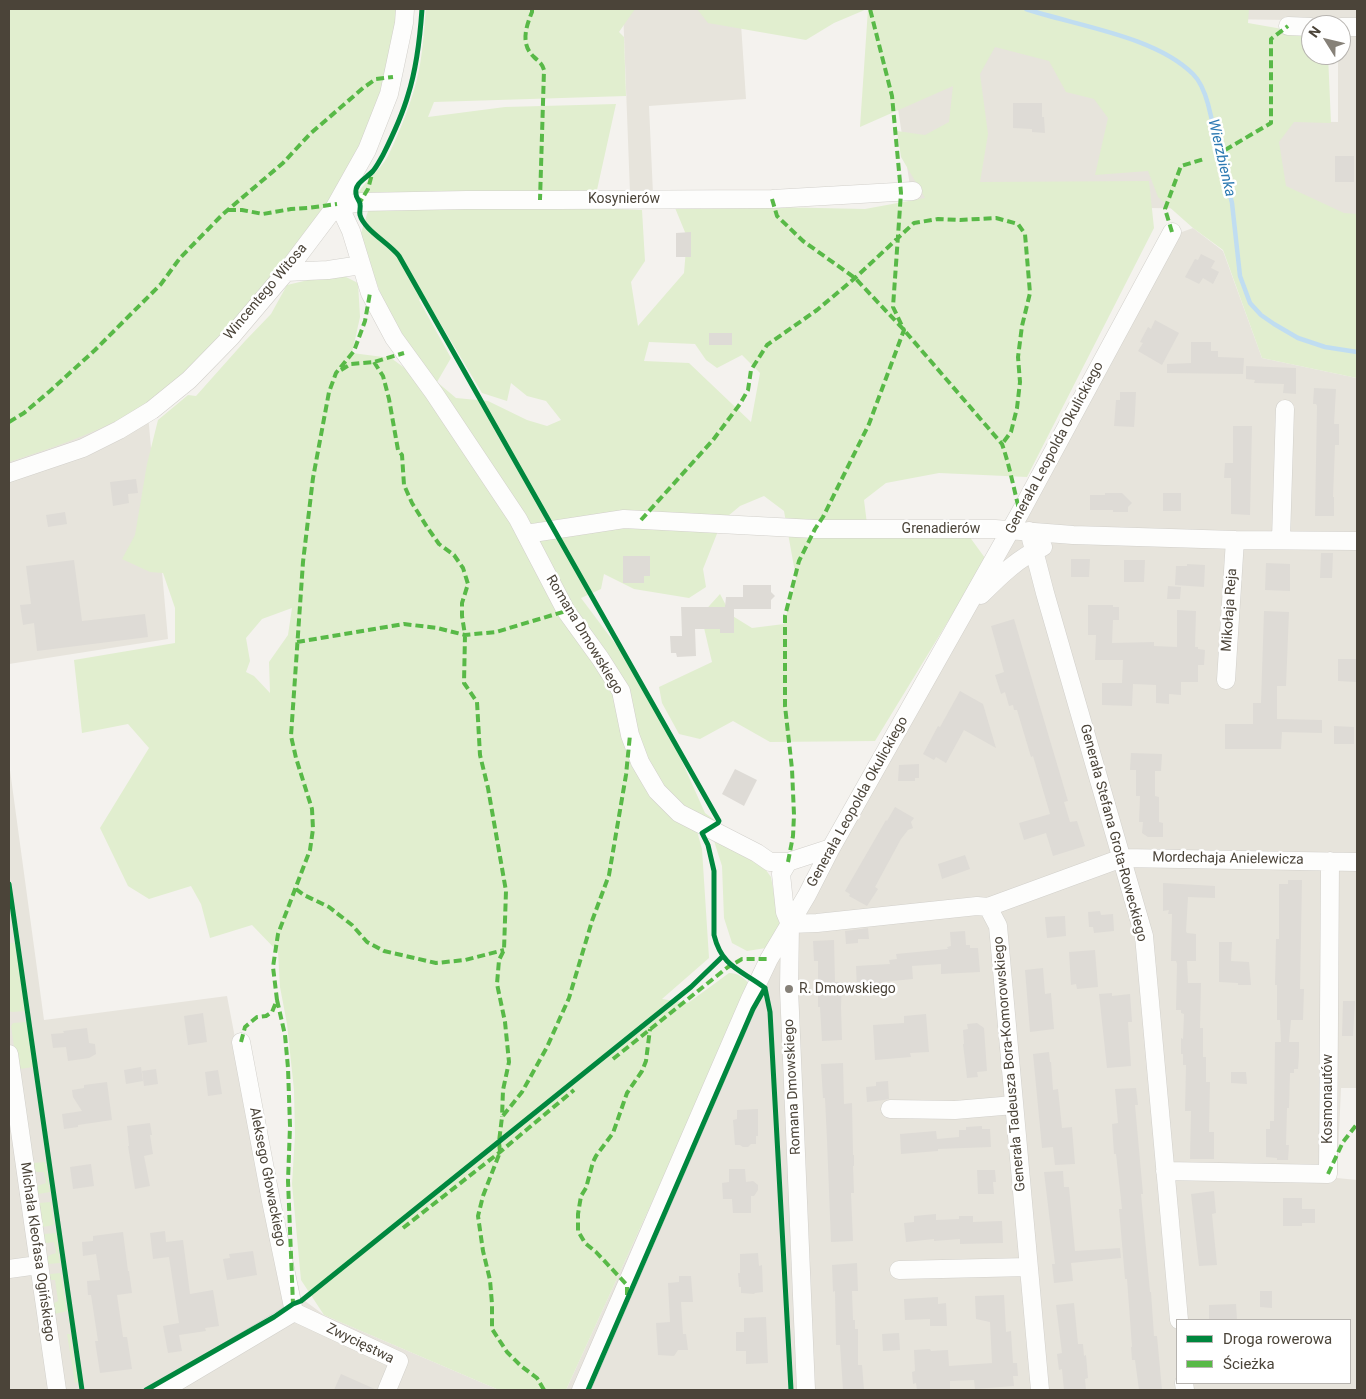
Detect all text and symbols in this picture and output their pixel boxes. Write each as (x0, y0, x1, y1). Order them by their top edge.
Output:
north arrow (1301, 15, 1351, 65)
text: N (1305, 23, 1324, 40)
water label: Wierzbienka (1203, 117, 1239, 199)
street label: Kosynierów (588, 191, 660, 207)
street label: Wincentego Witosa (221, 240, 311, 344)
street label: Generała Leopolda Okulickiego (1002, 359, 1108, 537)
street label: Grenadierów (902, 521, 980, 537)
street label: Mikołaja Reja (1219, 568, 1241, 652)
street label: Romana Dmowskiego (542, 572, 626, 698)
street label: Generała Leopolda Okulickiego (804, 714, 912, 890)
street label: Generała Stefana Grota-Roweckiego (1076, 722, 1150, 944)
street label: Mordechaja Anielewicza (1152, 849, 1304, 869)
street label: Generała Tadeusza Bora-Komorowskiego (990, 936, 1030, 1192)
place label: R. Dmowskiego (799, 981, 896, 997)
marker: R. Dmowskiego (783, 983, 795, 995)
street label: Romana Dmowskiego (781, 1019, 805, 1155)
street label: Kosmonautów (1320, 1054, 1336, 1144)
street label: Aleksego Głowackiego (245, 1106, 289, 1248)
street label: Michała Kleofasa Ogińskiego (16, 1161, 58, 1343)
legend (1176, 1319, 1351, 1384)
street label: Zwycięstwa (323, 1320, 397, 1368)
text: Droga rowerowa (1223, 1330, 1332, 1348)
text: Ścieżka (1223, 1355, 1275, 1373)

